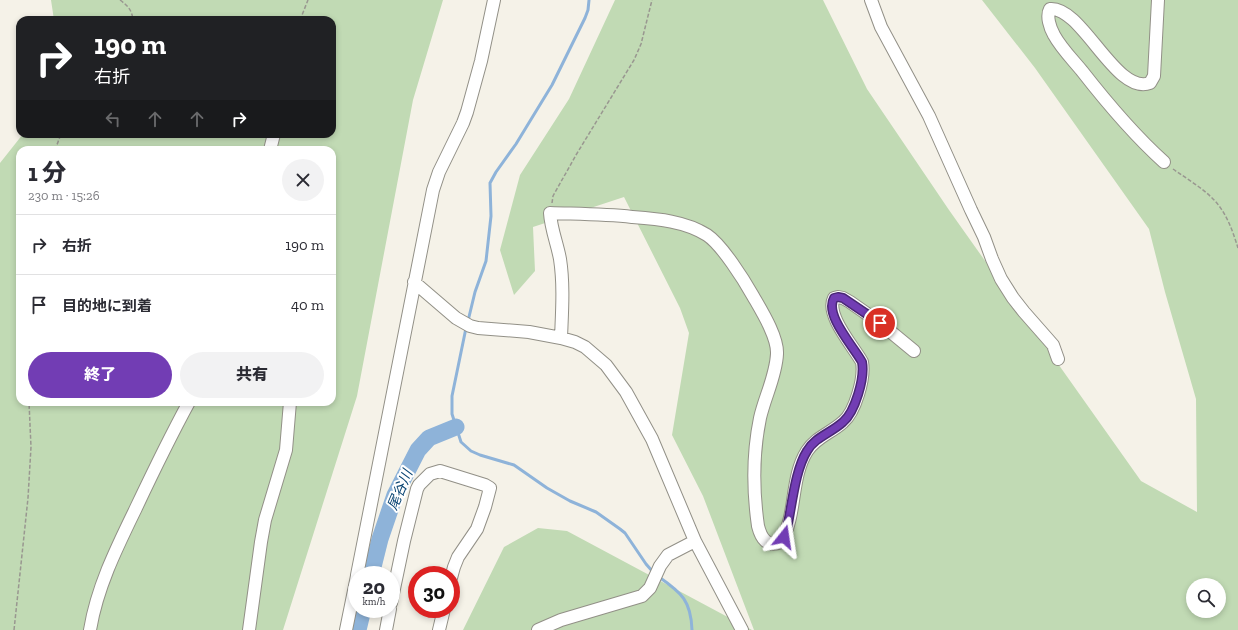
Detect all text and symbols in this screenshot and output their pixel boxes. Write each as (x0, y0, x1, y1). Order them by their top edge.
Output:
text: 190 m (94, 28, 166, 61)
icon: right (28, 32, 80, 84)
text: 右折 (94, 66, 130, 88)
icon: left (102, 108, 124, 130)
icon: ahead (144, 108, 166, 130)
icon: ahead (186, 108, 208, 130)
icon: right (228, 108, 250, 130)
text: 1 分 (28, 158, 66, 187)
button: close (282, 159, 324, 201)
text: 230 m · 15:26 (28, 188, 100, 203)
icon: right (28, 234, 50, 256)
text: 190 m (285, 236, 324, 254)
text: 右折 (62, 237, 92, 255)
icon: arrive (28, 294, 50, 316)
text: 40 m (291, 296, 324, 314)
text: 目的地に到着 (62, 297, 152, 315)
pin (863, 306, 897, 340)
icon: arrive (869, 312, 891, 334)
button: 終了 (28, 352, 172, 398)
button: 共有 (180, 352, 324, 398)
water label: 尾谷川 (384, 466, 417, 513)
position arrow (763, 516, 805, 558)
speed limit sign: 30 (408, 566, 460, 618)
text: 20 (363, 575, 385, 599)
map controls (1186, 578, 1226, 618)
button: search (1186, 578, 1226, 618)
text: km/h (363, 596, 385, 608)

